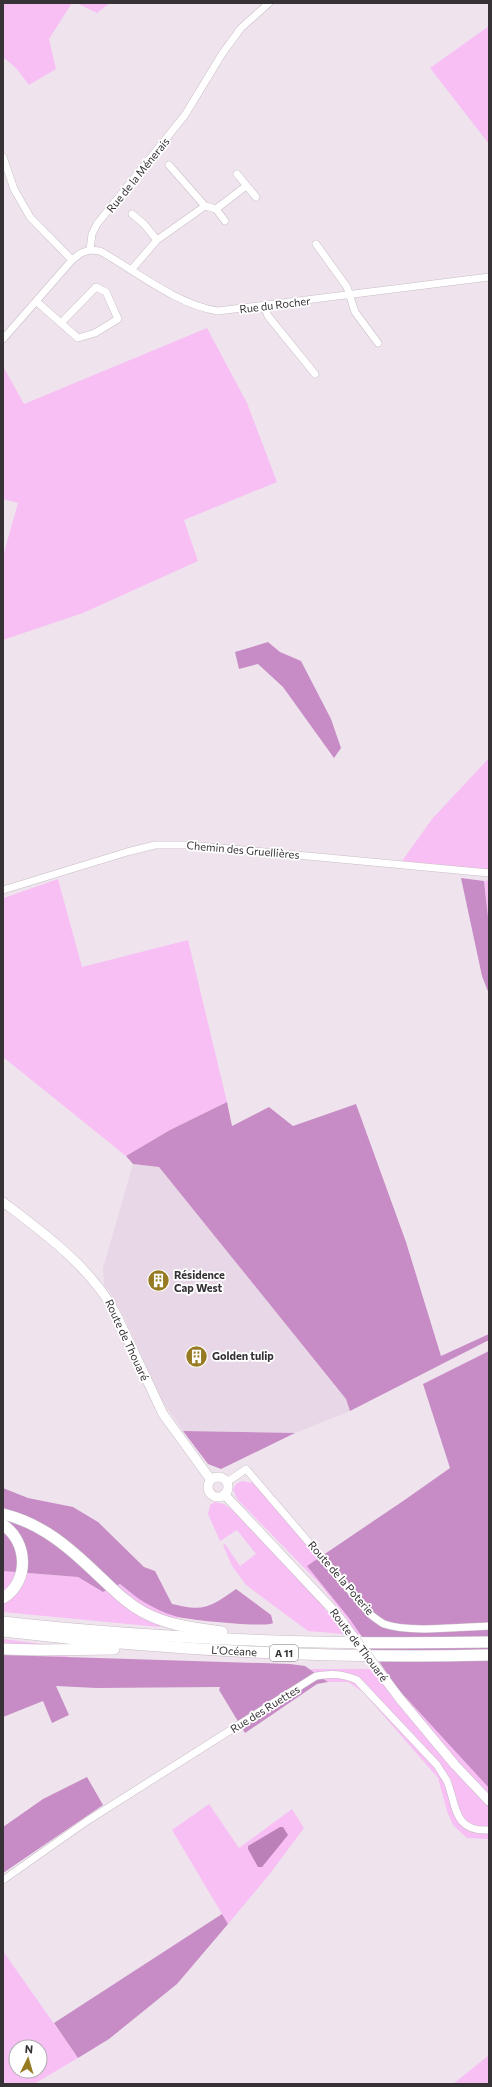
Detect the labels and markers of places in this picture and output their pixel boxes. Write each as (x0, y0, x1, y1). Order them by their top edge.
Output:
building icon: Résidence Cap West (146, 1268, 172, 1294)
place label: Résidence Cap West (174, 1268, 225, 1294)
building icon: Golden tulip (184, 1343, 210, 1369)
place label: Golden tulip (212, 1349, 274, 1362)

